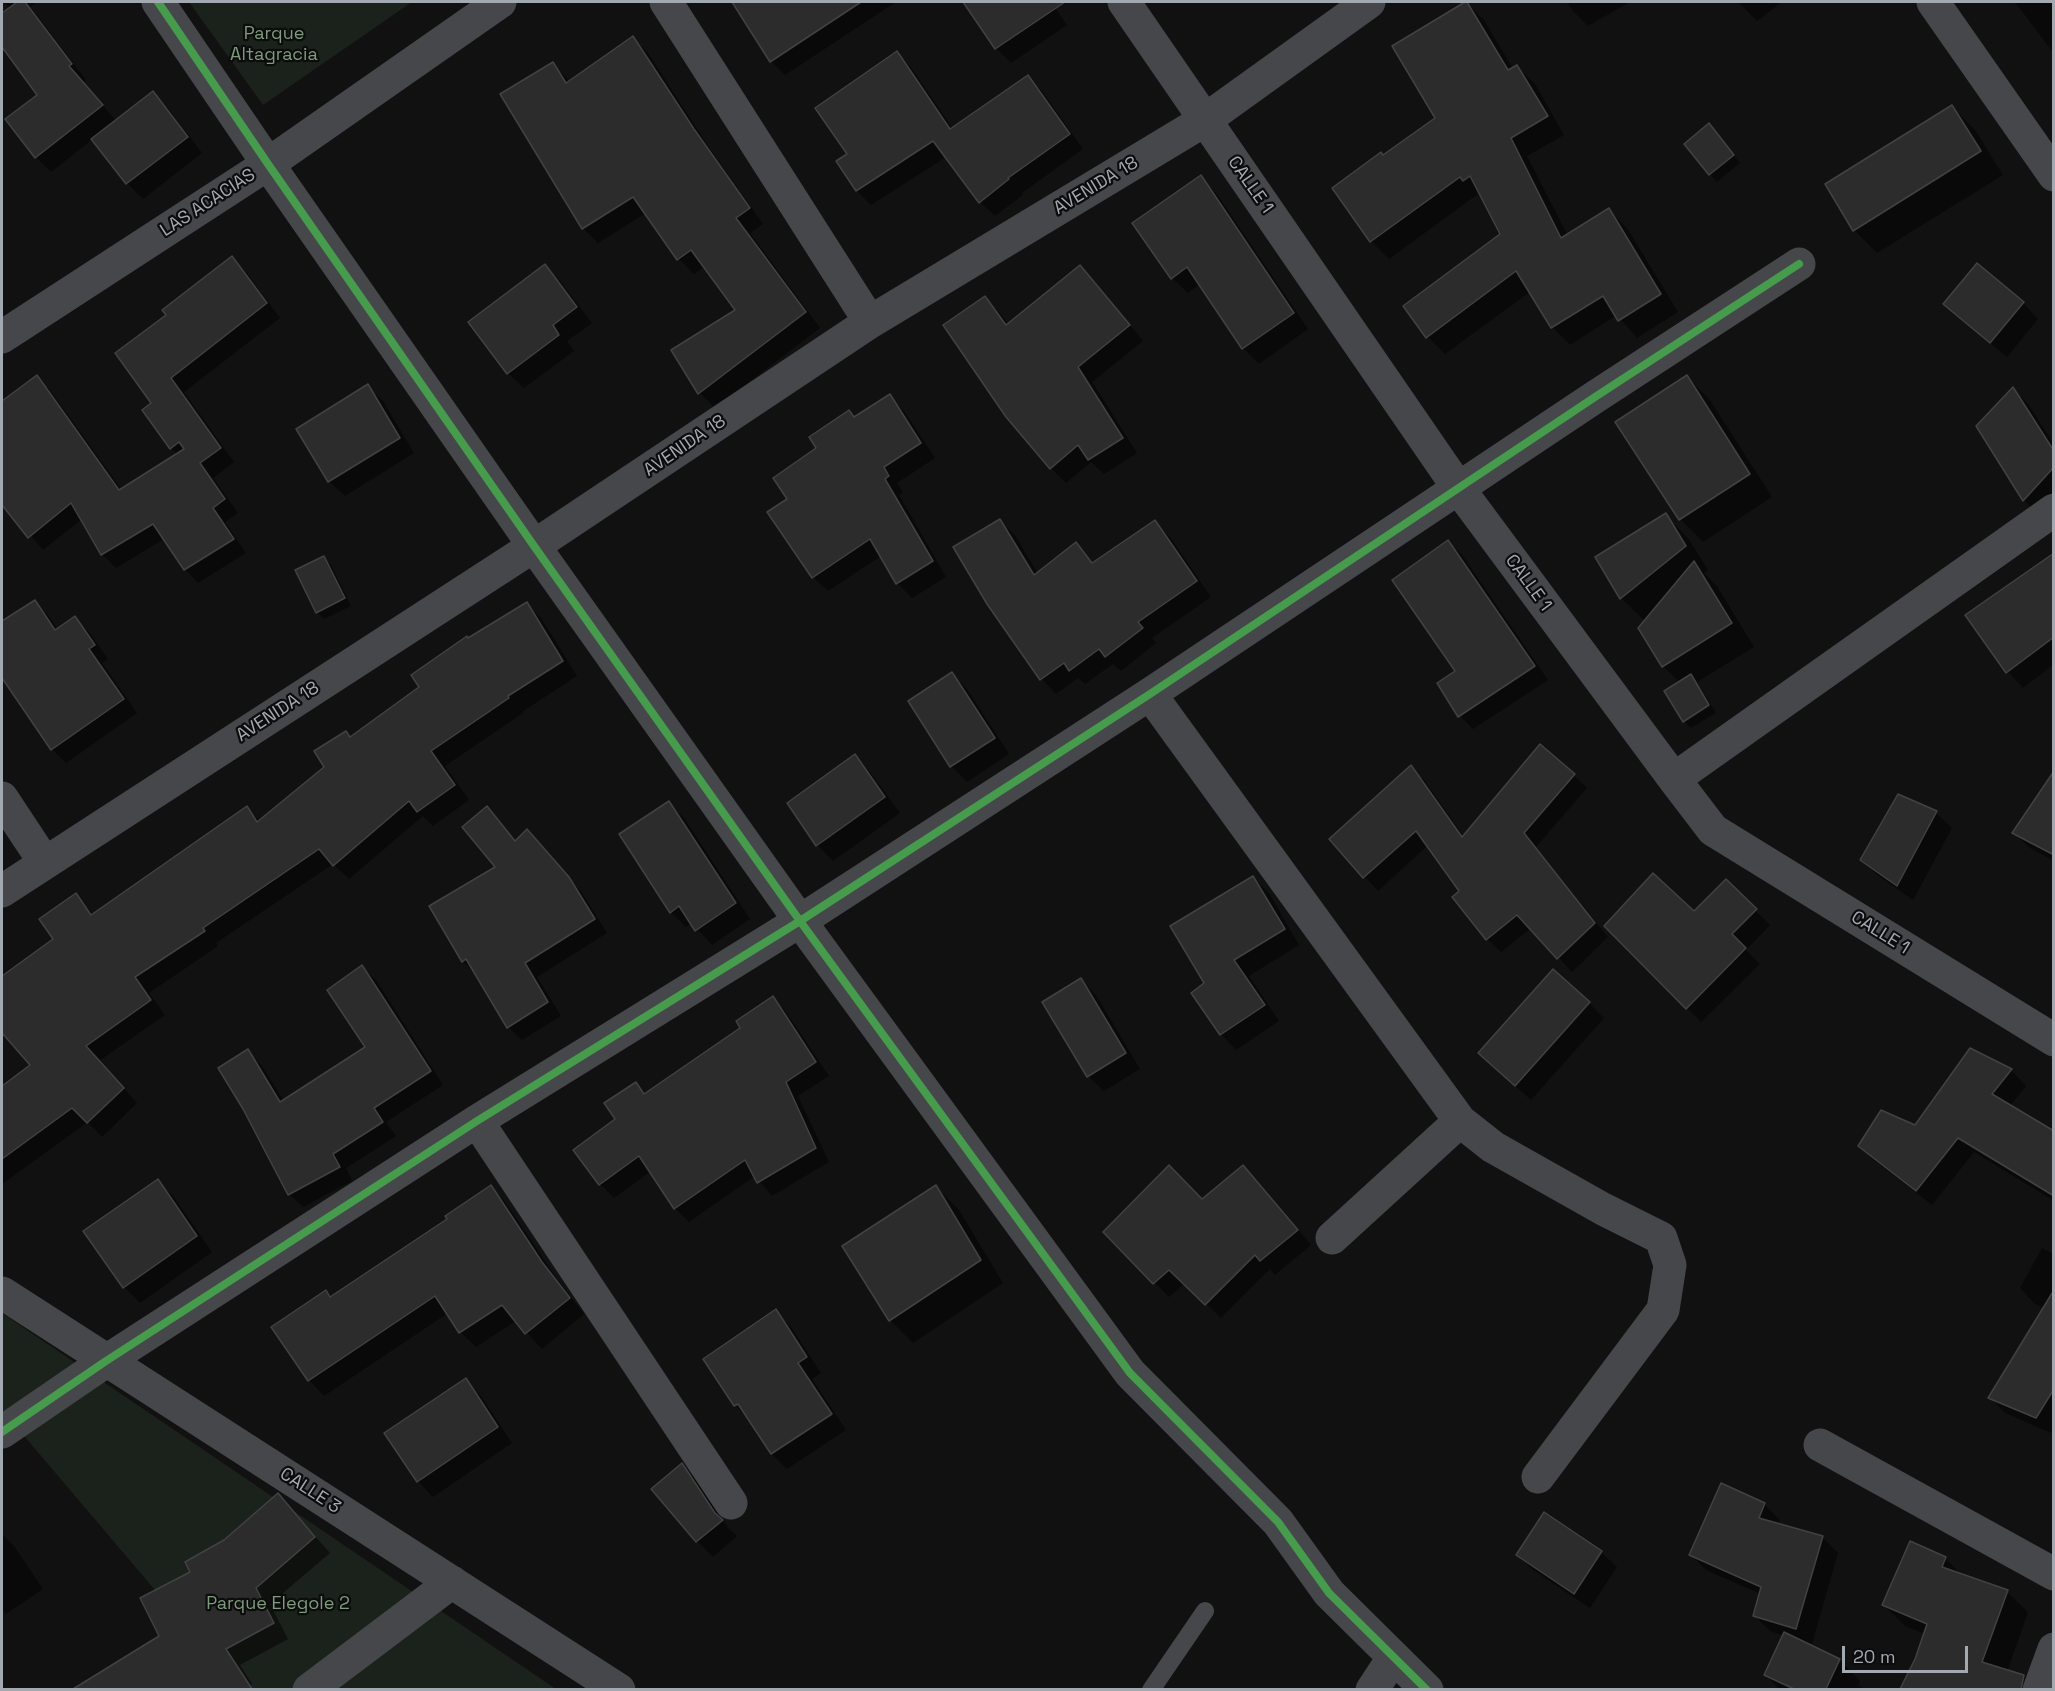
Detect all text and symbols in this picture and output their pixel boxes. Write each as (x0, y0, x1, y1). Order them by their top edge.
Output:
park label: Parque Altagracia (230, 23, 318, 66)
street label: AVENIDA 18 (1050, 152, 1142, 220)
street label: CALLE 1 (1223, 152, 1277, 218)
street label: LAS ACACIAS (156, 164, 260, 242)
street label: AVENIDA 18 (640, 411, 730, 481)
street label: CALLE 1 (1500, 550, 1556, 616)
street label: AVENIDA 18 (232, 677, 324, 747)
street label: CALLE 1 (1847, 907, 1913, 959)
street label: CALLE 3 (276, 1463, 344, 1519)
park label: Parque Elegole 2 (206, 1593, 350, 1615)
scale bar (1845, 1634, 1971, 1672)
text: 20 m (1853, 1645, 1896, 1668)

